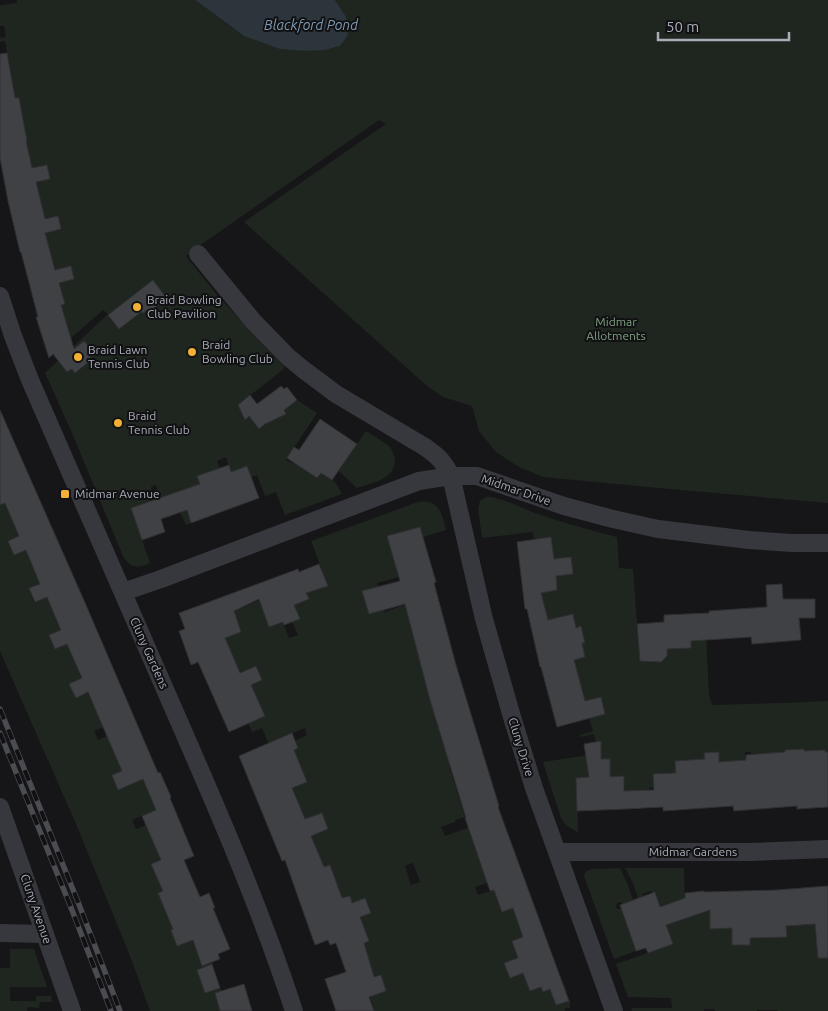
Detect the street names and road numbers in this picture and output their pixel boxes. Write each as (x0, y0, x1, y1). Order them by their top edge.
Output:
street label: Midmar Drive (480, 472, 553, 507)
street label: Cluny Gardens (128, 615, 171, 691)
street label: Cluny Drive (506, 716, 537, 778)
street label: Midmar Gardens (649, 845, 737, 858)
street label: Cluny Avenue (18, 872, 55, 946)

